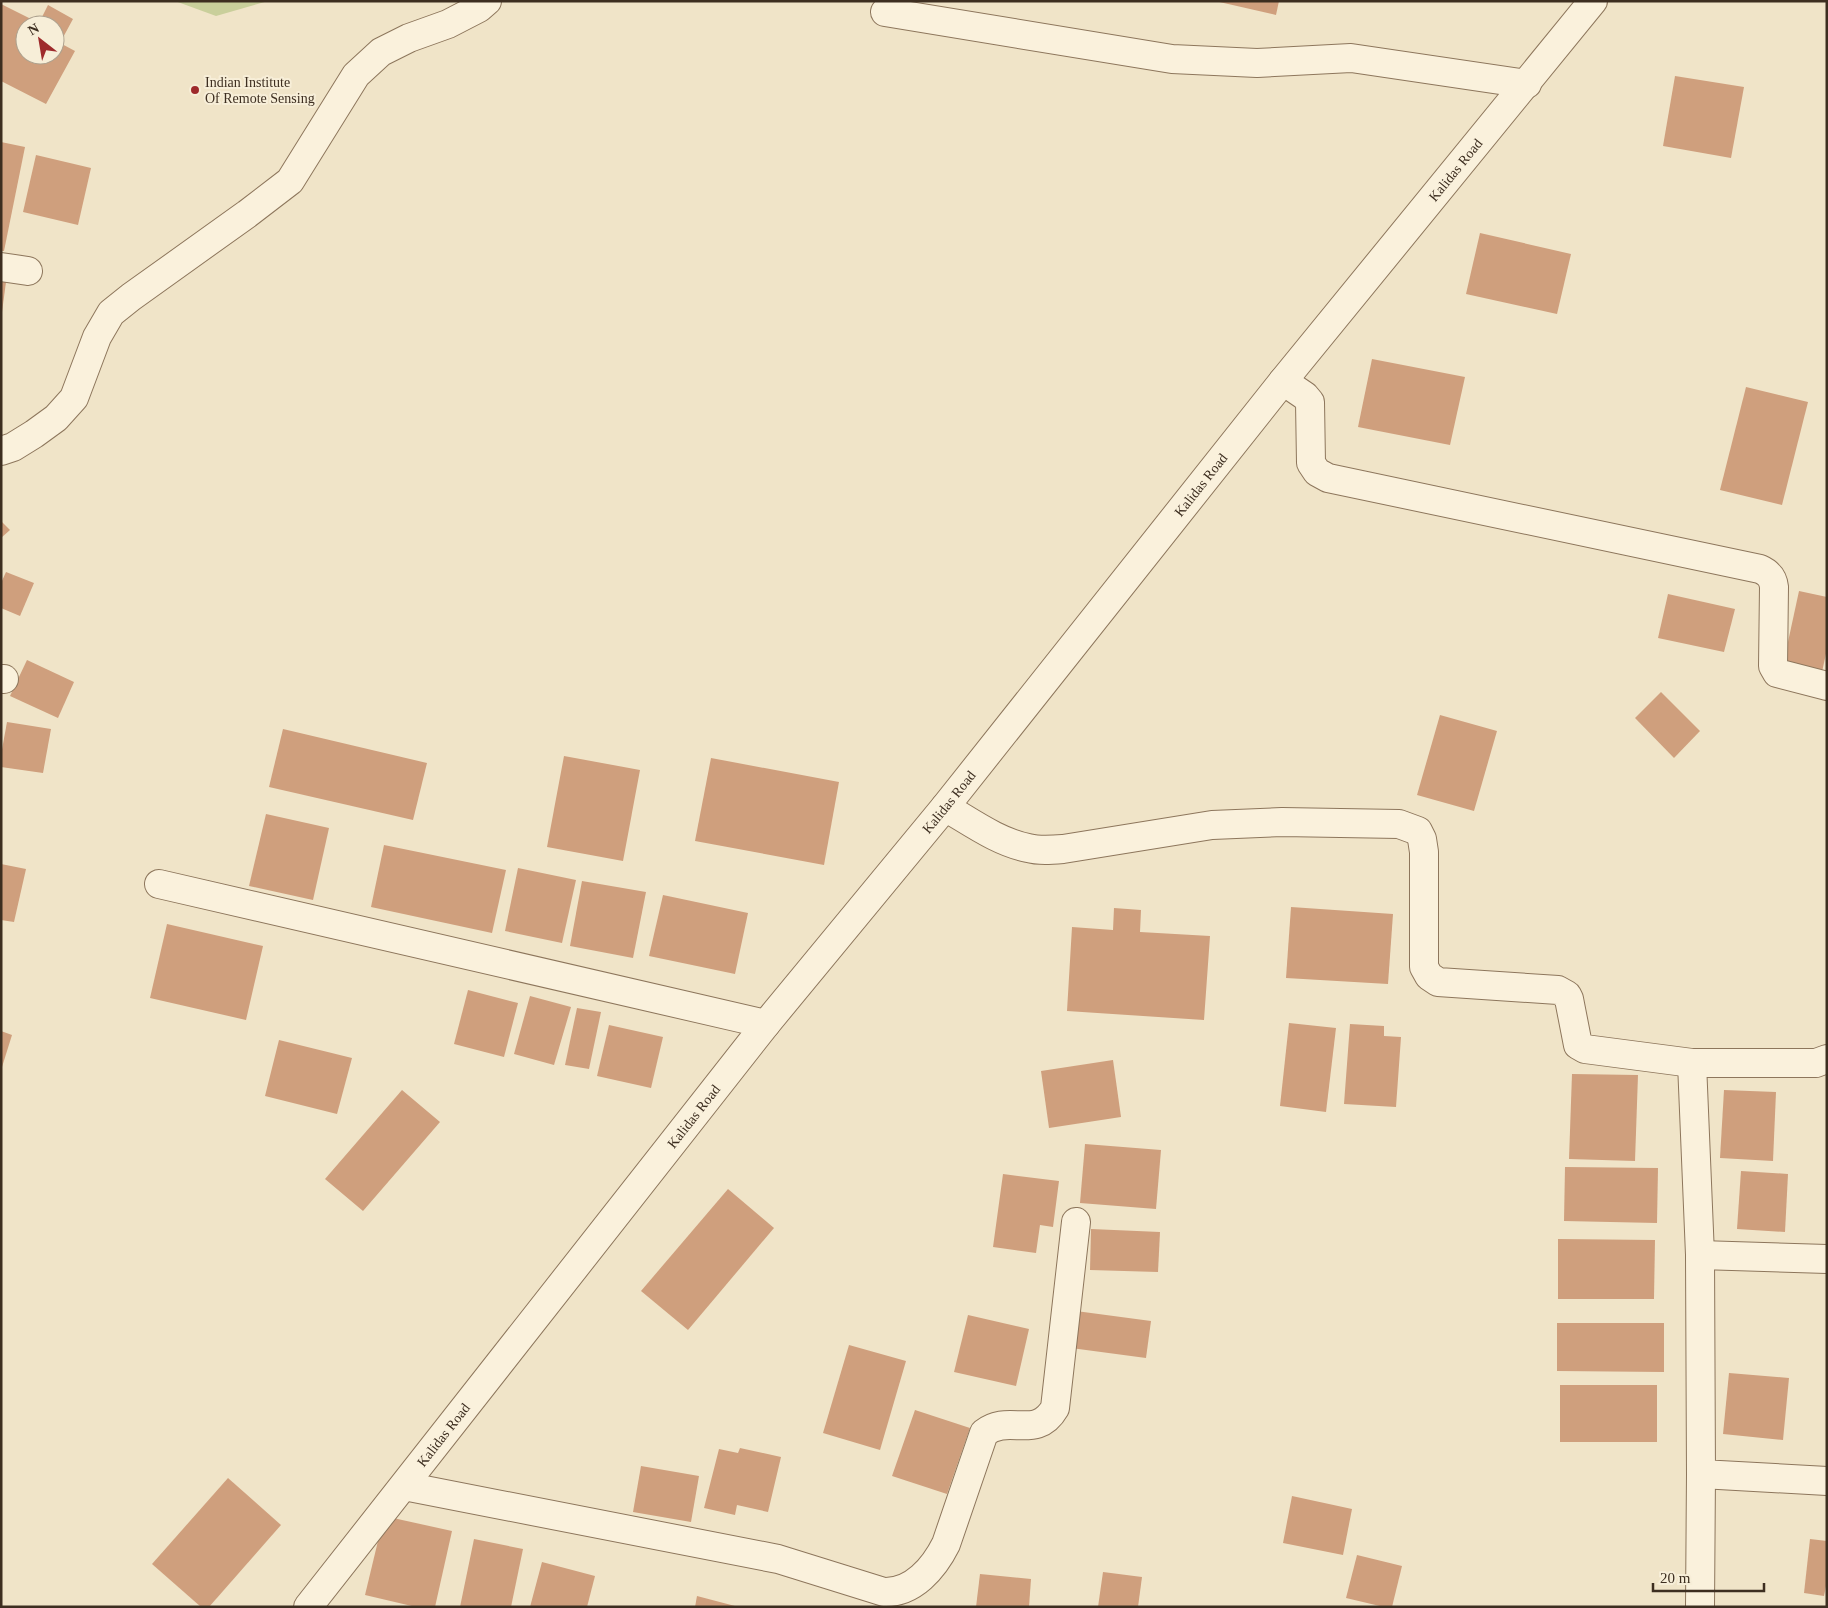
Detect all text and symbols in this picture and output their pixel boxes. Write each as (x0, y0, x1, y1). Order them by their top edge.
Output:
north arrow (15, 15, 65, 65)
text: N (25, 20, 42, 38)
place label: Indian Institute Of Remote Sensing (205, 75, 315, 106)
marker: Indian Institute Of Remote Sensing (189, 84, 201, 96)
street label: Kalidas Road (1425, 136, 1485, 204)
street label: Kalidas Road (1171, 450, 1230, 519)
street label: Kalidas Road (919, 768, 978, 836)
street label: Kalidas Road (664, 1082, 723, 1151)
street label: Kalidas Road (414, 1400, 473, 1469)
scale bar (1653, 1560, 1764, 1592)
text: 20 m (1660, 1570, 1691, 1586)

